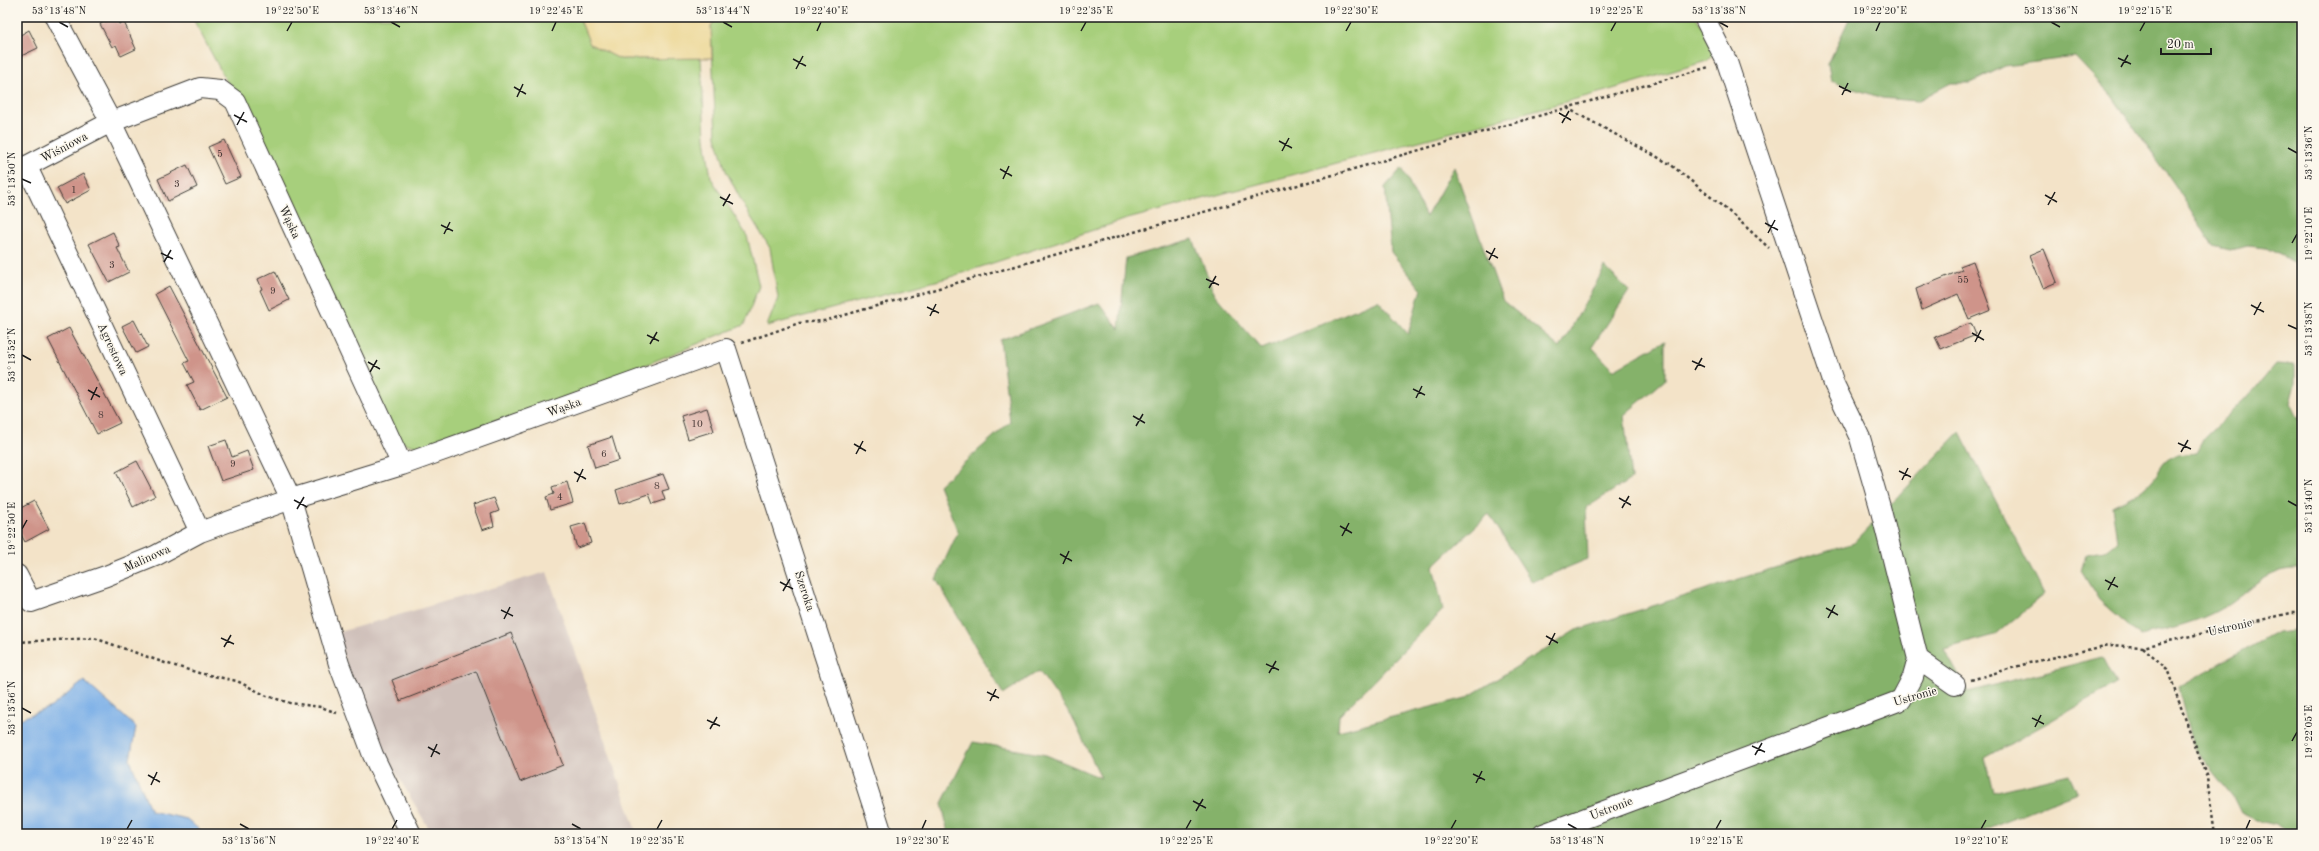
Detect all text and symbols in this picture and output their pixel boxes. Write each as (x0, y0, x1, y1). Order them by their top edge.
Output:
text: 53°13'48"N (32, 6, 87, 16)
text: 19°22'50"E (265, 6, 319, 16)
text: 53°13'46"N (364, 6, 419, 16)
text: 19°22'45"E (529, 6, 583, 16)
text: 53°13'44"N (696, 6, 751, 16)
text: 19°22'40"E (794, 6, 848, 16)
text: 19°22'35"E (1059, 6, 1113, 16)
text: 19°22'30"E (1324, 6, 1378, 16)
text: 19°22'25"E (1589, 6, 1643, 16)
text: 53°13'38"N (1692, 6, 1747, 16)
text: 19°22'20"E (1853, 6, 1907, 16)
text: 53°13'36"N (2024, 6, 2079, 16)
text: 19°22'15"E (2118, 6, 2172, 16)
scale bar (2161, 30, 2211, 56)
text: 20 m (2167, 39, 2194, 51)
text: 53°13'36"N (2304, 125, 2314, 180)
street label: Wiśniowa (39, 131, 90, 165)
house number: 5 (217, 149, 223, 159)
text: 53°13'50"N (7, 151, 17, 206)
house number: 3 (174, 179, 180, 189)
house number: 1 (71, 185, 77, 195)
street label: Wąska (276, 204, 302, 241)
text: 19°22'10"E (2304, 207, 2314, 261)
house number: 3 (109, 260, 115, 270)
house number: 55 (1957, 275, 1969, 285)
house number: 9 (270, 286, 276, 296)
text: 53°13'38"N (2304, 301, 2314, 356)
street label: Agrestowa (95, 321, 129, 377)
text: 53°13'52"N (7, 327, 17, 382)
street label: Wąska (546, 396, 583, 420)
house number: 8 (98, 410, 104, 420)
house number: 10 (691, 419, 703, 429)
house number: 6 (601, 449, 607, 459)
house number: 9 (230, 459, 236, 469)
text: 53°13'40"N (2304, 478, 2314, 533)
house number: 8 (654, 481, 660, 491)
house number: 4 (557, 492, 563, 502)
text: 19°22'50"E (7, 502, 17, 556)
street label: Malinowa (122, 543, 173, 574)
street label: Szeroka (792, 570, 816, 613)
street label: Ustronie (2207, 617, 2254, 639)
text: 53°13'56"N (7, 680, 17, 735)
street label: Ustronie (1892, 685, 1939, 709)
text: 19°22'05"E (2304, 705, 2314, 759)
street label: Ustronie (1588, 795, 1635, 823)
text: 19°22'45"E (100, 836, 154, 846)
text: 53°13'56"N (222, 836, 277, 846)
text: 19°22'40"E (365, 836, 419, 846)
text: 53°13'54"N (554, 836, 609, 846)
text: 19°22'35"E (630, 836, 684, 846)
text: 19°22'30"E (895, 836, 949, 846)
text: 19°22'25"E (1159, 836, 1213, 846)
text: 19°22'20"E (1424, 836, 1478, 846)
text: 53°13'48"N (1550, 836, 1605, 846)
text: 19°22'15"E (1689, 836, 1743, 846)
text: 19°22'10"E (1954, 836, 2008, 846)
text: 19°22'05"E (2219, 836, 2273, 846)

